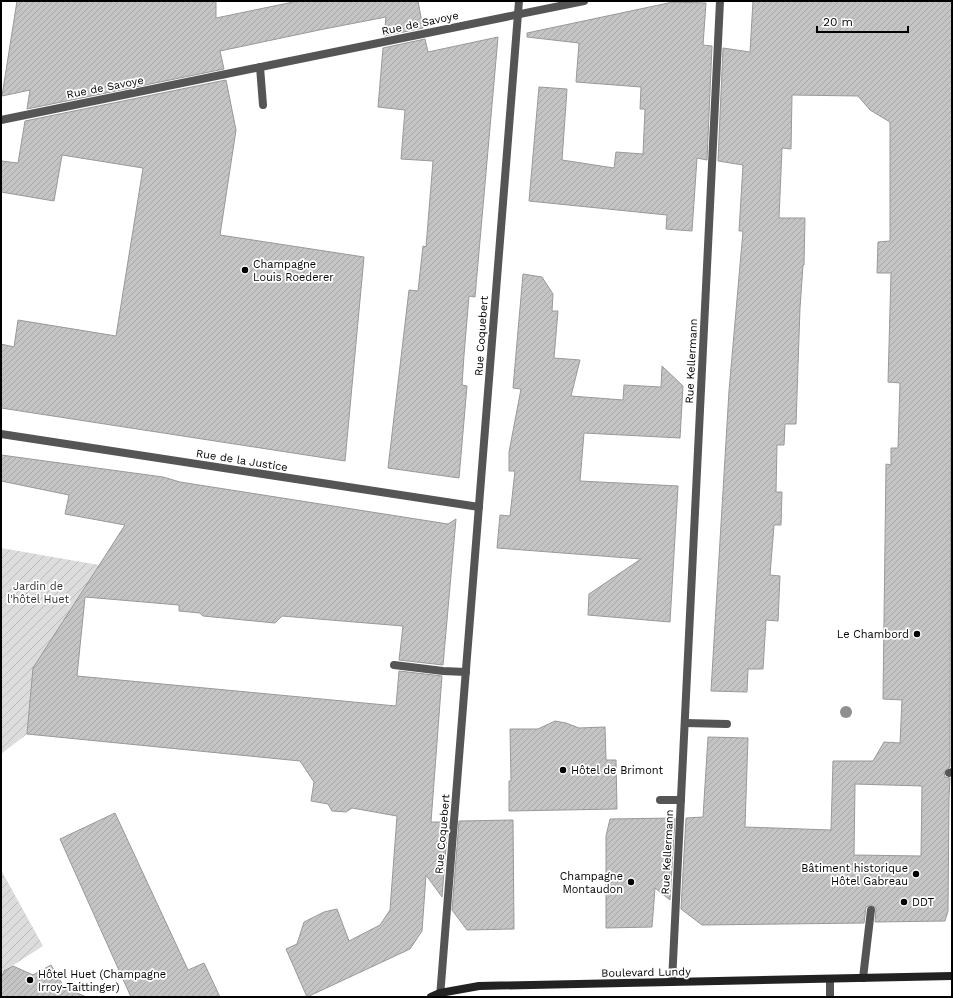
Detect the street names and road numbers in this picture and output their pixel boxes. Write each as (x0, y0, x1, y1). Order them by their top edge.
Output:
street label: Rue de Savoye (380, 9, 460, 38)
street label: Rue de Savoye (65, 74, 145, 101)
street label: Rue Coquebert (472, 295, 491, 377)
street label: Rue Kellermann (683, 318, 700, 404)
street label: Rue de la Justice (195, 447, 289, 474)
street label: Rue Coquebert (433, 793, 453, 875)
street label: Rue Kellermann (659, 809, 676, 895)
street label: Boulevard Lundy (601, 965, 691, 980)

